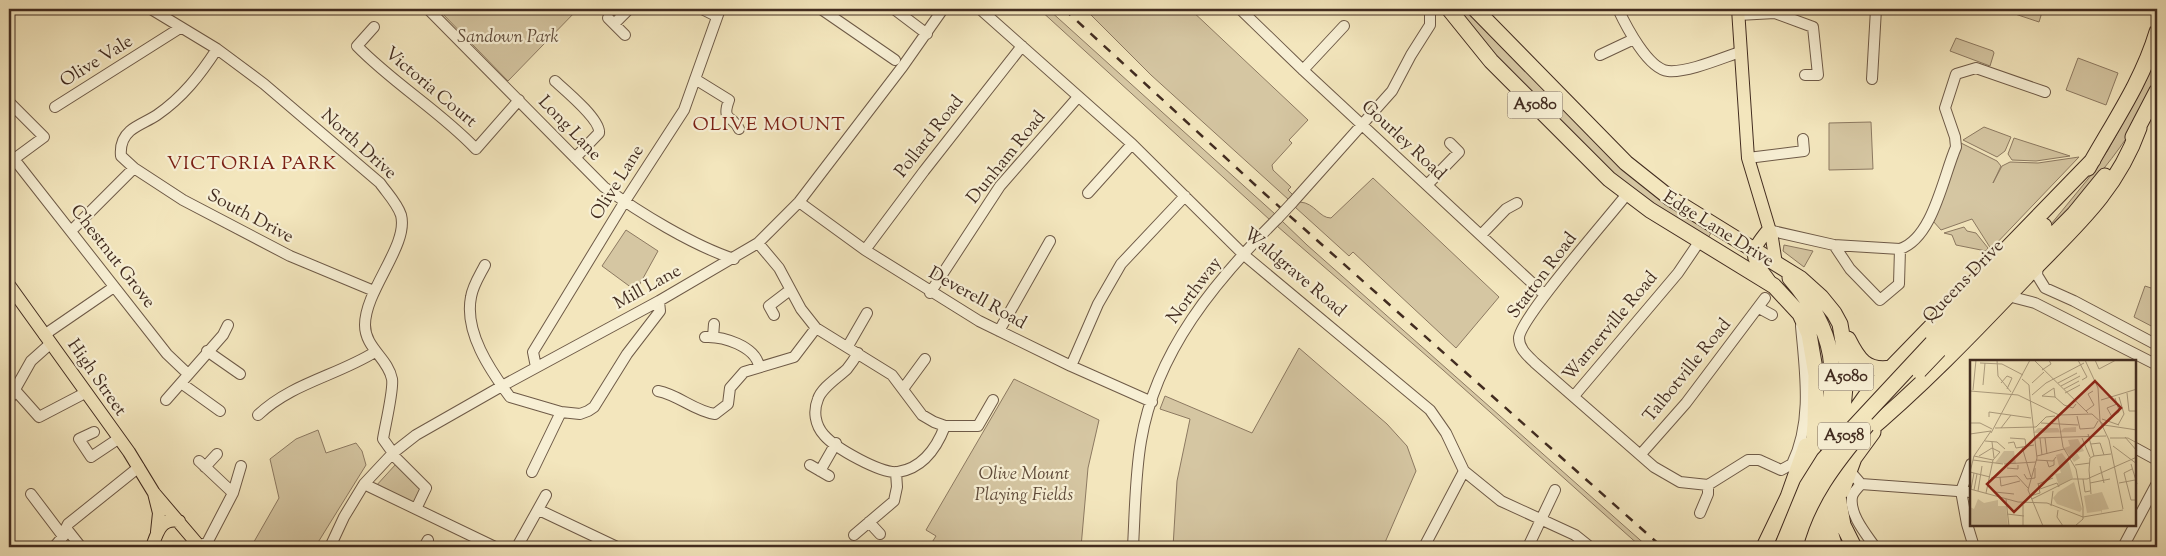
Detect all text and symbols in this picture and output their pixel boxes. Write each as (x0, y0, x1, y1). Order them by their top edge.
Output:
park label: Sandown Park (457, 25, 559, 51)
street label: Olive Vale (56, 29, 138, 95)
street label: Victoria Court (378, 42, 482, 134)
street label: Pollard Road (889, 90, 971, 184)
street label: Long Lane (531, 91, 607, 167)
road number: A5080 (1508, 92, 1562, 118)
street label: Gourley Road (1355, 95, 1451, 187)
street label: North Drive (314, 104, 402, 186)
street label: Dunham Road (961, 106, 1053, 210)
district label: OLIVE MOUNT (692, 112, 846, 139)
street label: Olive Lane (585, 140, 651, 226)
district label: VICTORIA PARK (167, 151, 337, 178)
street label: South Drive (202, 183, 298, 251)
street label: Edge Lane Drive (1657, 185, 1779, 275)
street label: Chestnut Grove (63, 200, 161, 314)
street label: Waldgrave Road (1237, 222, 1351, 324)
street label: Statton Road (1502, 227, 1584, 325)
street label: Queens Drive (1917, 234, 2011, 330)
street label: Northway (1161, 252, 1229, 330)
street label: Mill Lane (610, 259, 686, 317)
street label: Deverell Road (923, 261, 1031, 337)
street label: Warnerville Road (1557, 266, 1665, 388)
street label: Talbotville Road (1638, 313, 1738, 429)
street label: High Street (60, 334, 132, 422)
inset map (1970, 360, 2136, 526)
road number: A5080 (1818, 364, 1874, 391)
road number: A5058 (1818, 422, 1870, 450)
park label: Olive Mount Playing Fields (975, 462, 1073, 509)

